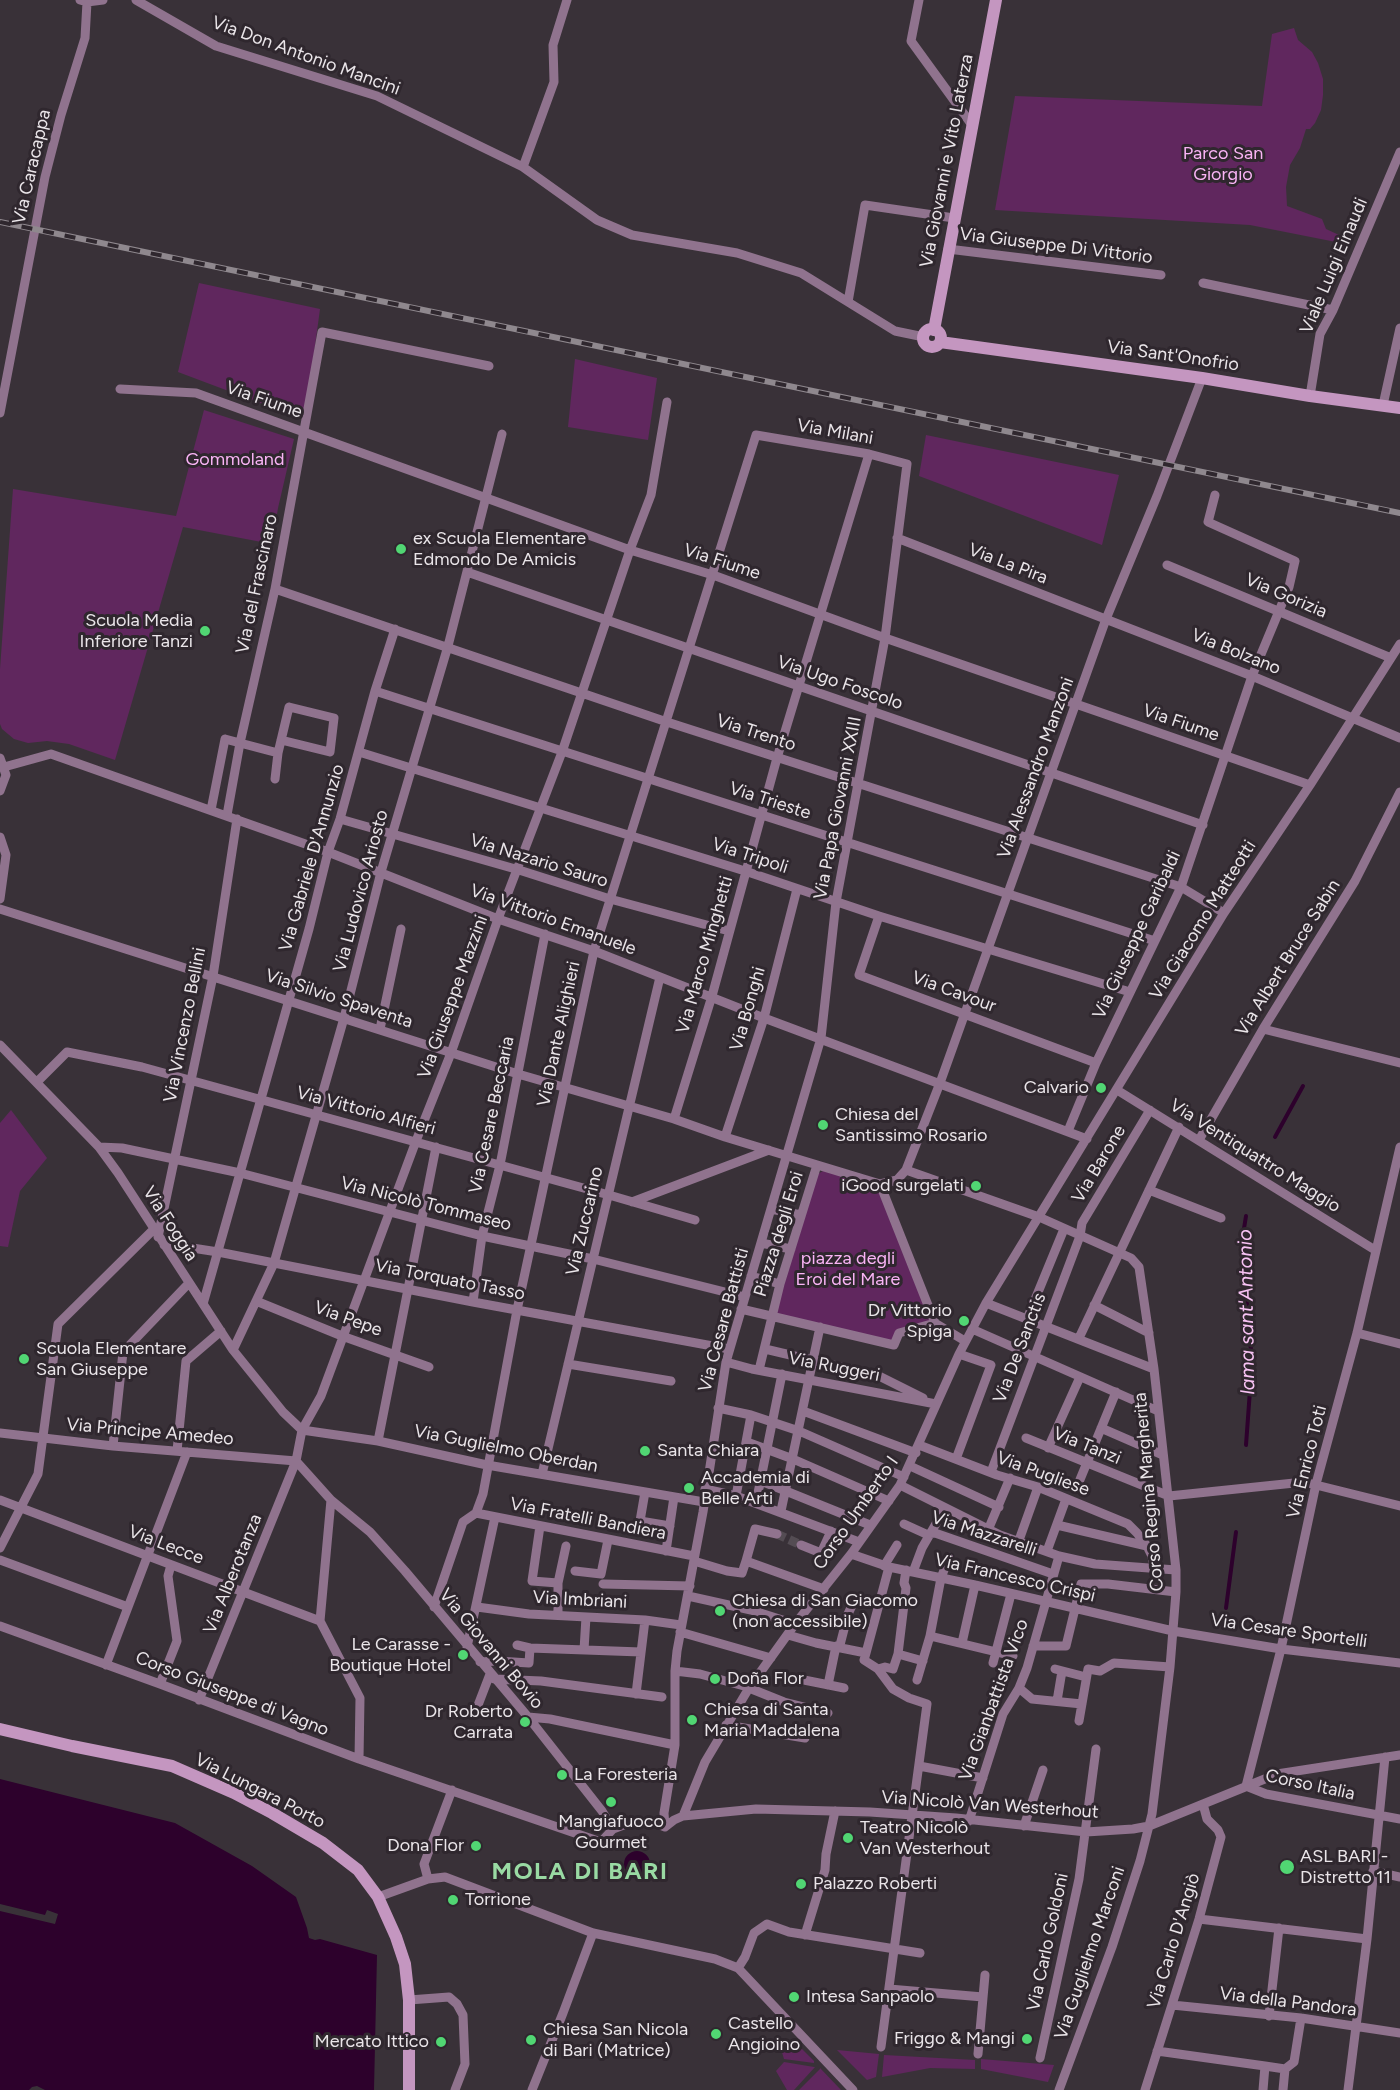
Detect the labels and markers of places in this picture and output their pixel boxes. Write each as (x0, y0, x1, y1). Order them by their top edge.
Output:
place label: ex Scuola Elementare Edmondo De Amicis (413, 528, 586, 570)
marker: ex Scuola Elementare Edmondo De Amicis (394, 542, 408, 556)
place label: Scuola Media Inferiore Tanzi (80, 610, 193, 652)
marker: Scuola Media Inferiore Tanzi (198, 624, 212, 638)
place label: Calvario (1024, 1077, 1089, 1099)
marker: Calvario (1094, 1081, 1108, 1095)
place label: Chiesa del Santissimo Rosario (835, 1104, 987, 1146)
marker: Chiesa del Santissimo Rosario (816, 1118, 830, 1132)
place label: iGood surgelati (841, 1175, 964, 1197)
marker: iGood surgelati (969, 1179, 983, 1193)
place label: Dr Vittorio Spiga (868, 1300, 952, 1342)
marker: Dr Vittorio Spiga (957, 1314, 971, 1328)
place label: Scuola Elementare San Giuseppe (36, 1338, 186, 1380)
marker: Scuola Elementare San Giuseppe (17, 1352, 31, 1366)
place label: Santa Chiara (657, 1440, 759, 1462)
marker: Santa Chiara (638, 1444, 652, 1458)
place label: Accademia di Belle Arti (701, 1467, 810, 1510)
marker: Accademia di Belle Arti (682, 1481, 696, 1495)
place label: Chiesa di San Giacomo (non accessibile) (732, 1590, 918, 1632)
marker: Chiesa di San Giacomo (non accessibile) (713, 1604, 727, 1618)
place label: Le Carasse - Boutique Hotel (329, 1634, 451, 1676)
marker: Le Carasse - Boutique Hotel (456, 1648, 470, 1662)
place label: Doña Flor (727, 1668, 804, 1690)
marker: Doña Flor (708, 1672, 722, 1686)
place label: Chiesa di Santa Maria Maddalena (704, 1699, 840, 1742)
place label: Dr Roberto Carrata (425, 1701, 513, 1744)
marker: Chiesa di Santa Maria Maddalena (685, 1713, 699, 1727)
marker: Dr Roberto Carrata (518, 1715, 532, 1729)
place label: La Foresteria (574, 1764, 677, 1786)
marker: La Foresteria (555, 1768, 569, 1782)
marker: Mangiafuoco Gourmet (604, 1795, 618, 1809)
place label: Mangiafuoco Gourmet (558, 1811, 664, 1854)
place label: Teatro Nicolò Van Westerhout (860, 1817, 990, 1860)
marker: Teatro Nicolò Van Westerhout (841, 1831, 855, 1845)
place label: Dona Flor (387, 1835, 464, 1857)
marker: Dona Flor (469, 1839, 483, 1853)
place label: ASL BARI - Distretto 11 (1300, 1846, 1391, 1888)
marker: ASL BARI - Distretto 11 (1278, 1858, 1296, 1876)
place label: Palazzo Roberti (813, 1873, 937, 1895)
marker: Palazzo Roberti (794, 1877, 808, 1891)
place label: Torrione (465, 1889, 531, 1911)
marker: Torrione (446, 1893, 460, 1907)
place label: Intesa Sanpaolo (806, 1986, 934, 2008)
marker: Intesa Sanpaolo (787, 1990, 801, 2004)
place label: Castello Angioino (728, 2013, 800, 2056)
place label: Chiesa San Nicola di Bari (Matrice) (543, 2019, 688, 2062)
marker: Castello Angioino (709, 2027, 723, 2041)
place label: Friggo & Mangi (894, 2028, 1015, 2050)
place label: Mercato Ittico (314, 2031, 429, 2053)
marker: Friggo & Mangi (1020, 2032, 1034, 2046)
marker: Chiesa San Nicola di Bari (Matrice) (524, 2033, 538, 2047)
marker: Mercato Ittico (434, 2035, 448, 2049)

